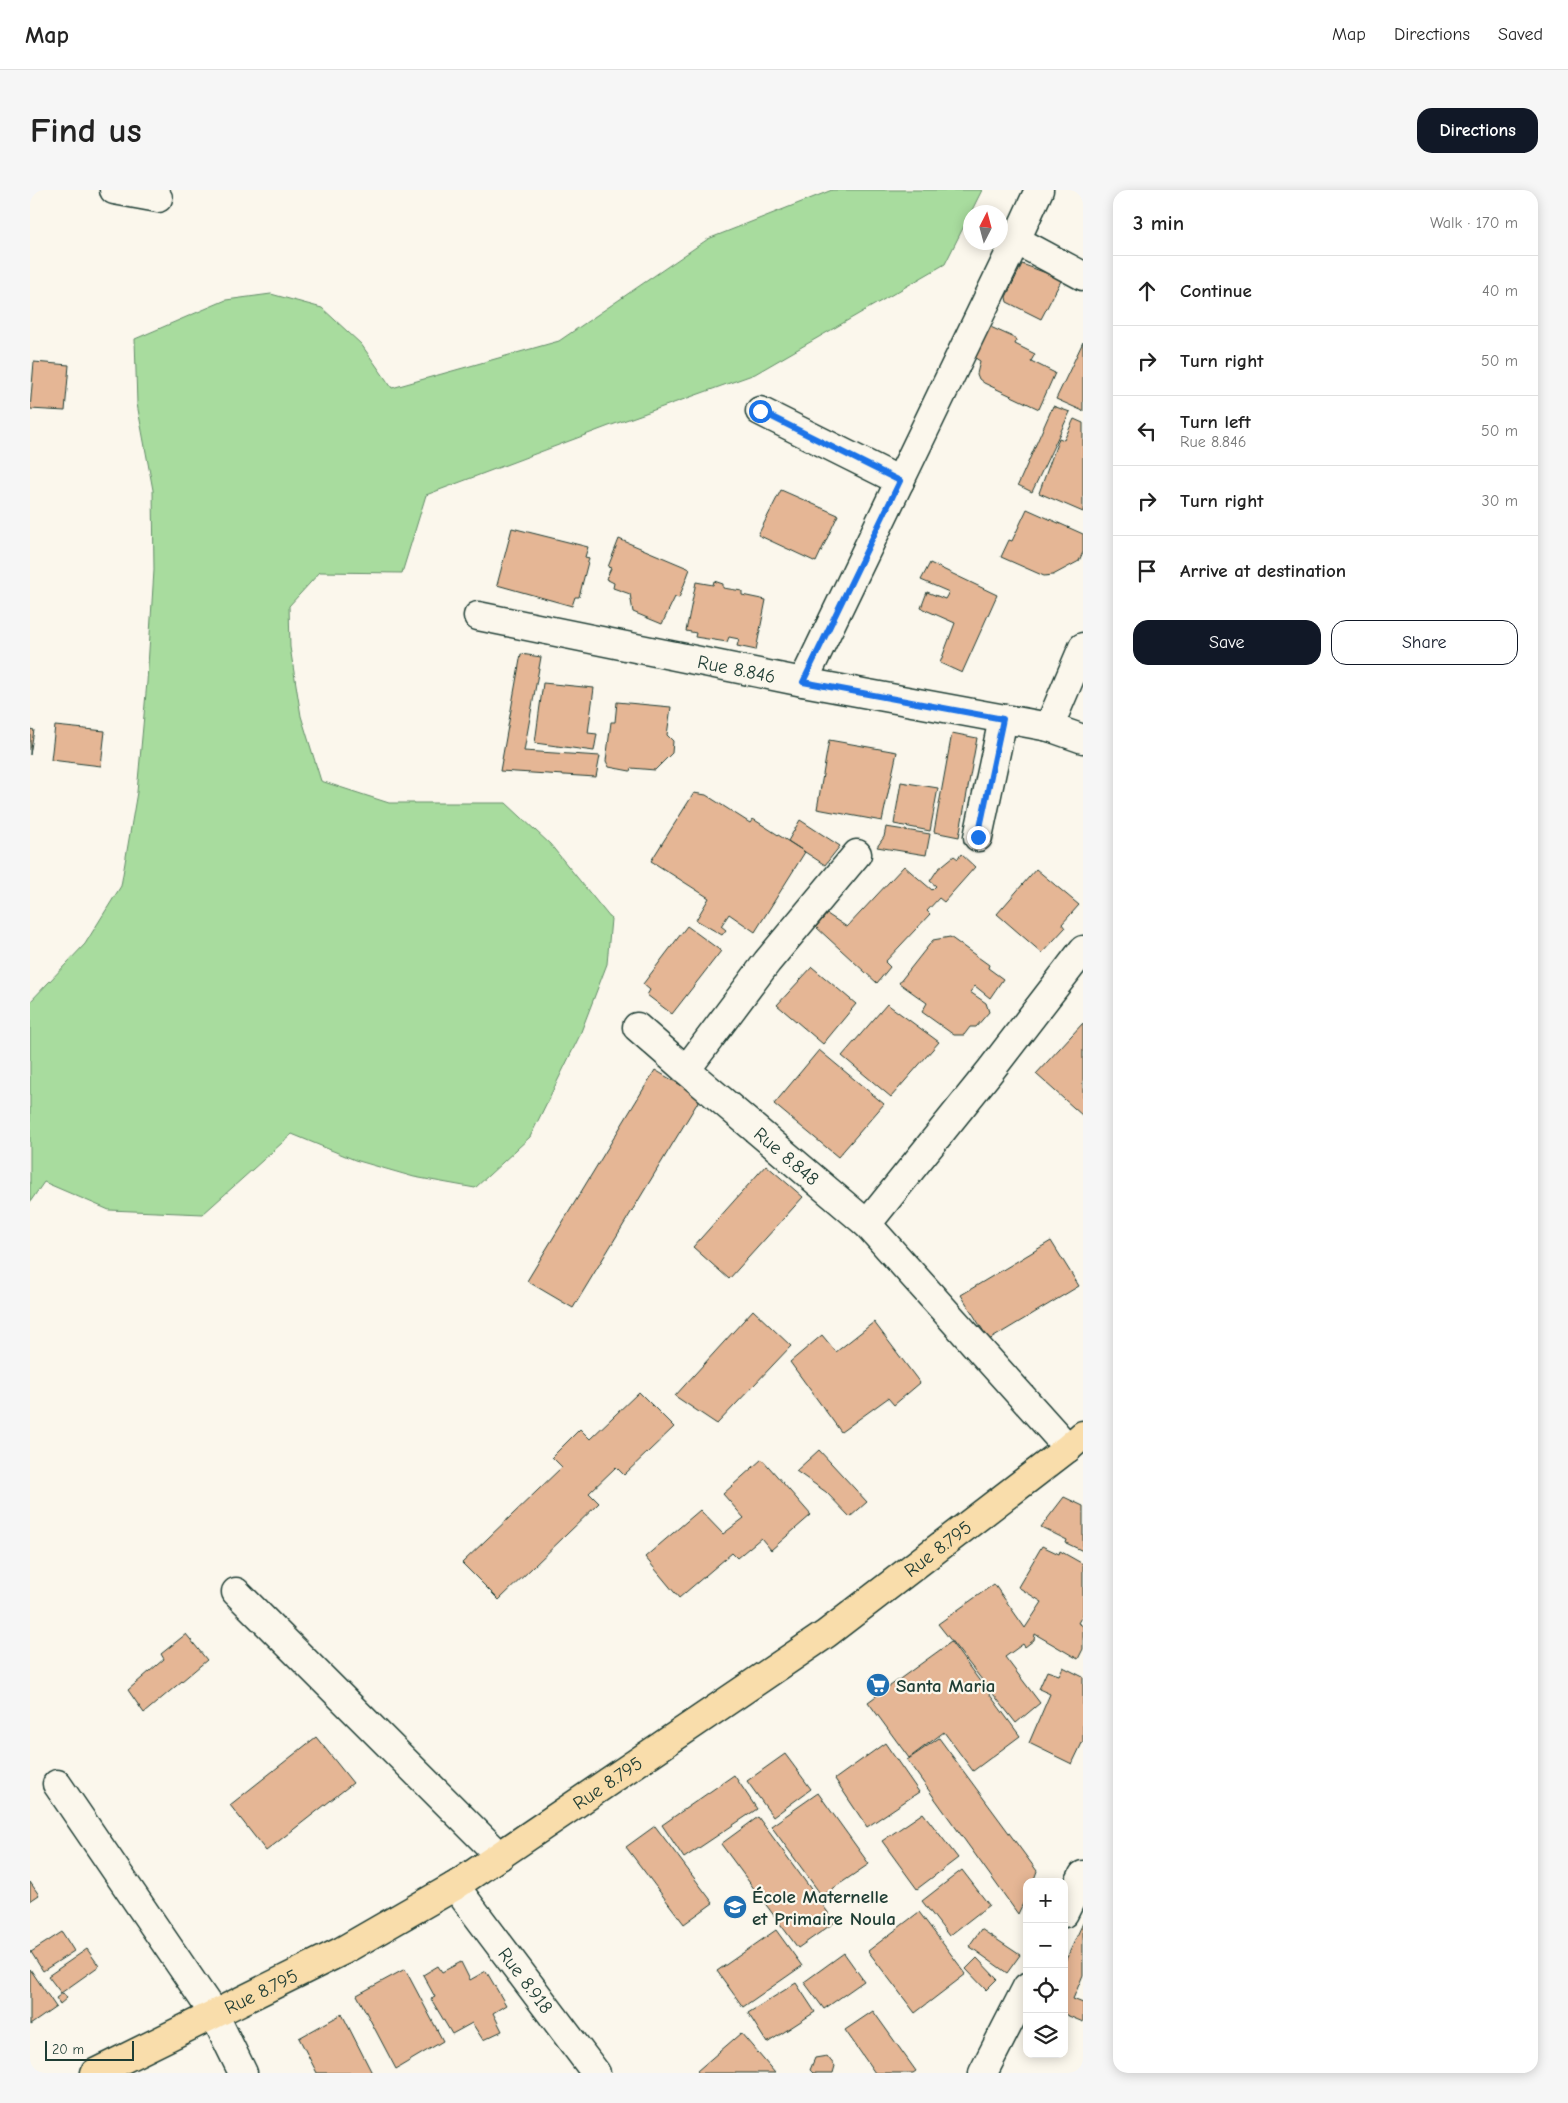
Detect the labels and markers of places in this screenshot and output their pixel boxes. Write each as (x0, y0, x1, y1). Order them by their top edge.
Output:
supermarket icon: Santa Maria (865, 1672, 891, 1698)
place label: Santa Maria (896, 1675, 995, 1697)
place label: École Maternelle et Primaire Noula (752, 1886, 896, 1930)
school or university icon: École Maternelle et Primaire Noula (722, 1894, 748, 1920)

